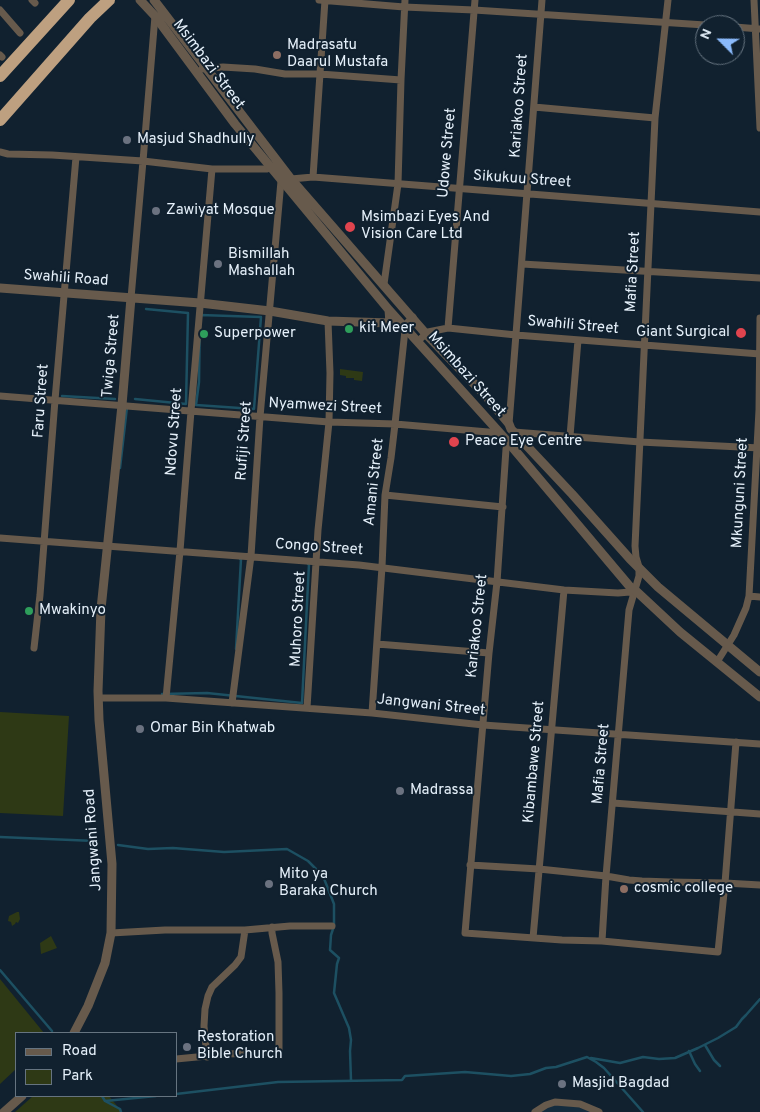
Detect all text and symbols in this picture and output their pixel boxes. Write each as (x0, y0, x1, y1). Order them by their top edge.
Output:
north arrow (695, 15, 745, 65)
street label: Msimbazi Street (168, 16, 248, 114)
text: N (697, 26, 716, 42)
place label: Madrasatu Daarul Mustafa (287, 37, 388, 72)
marker: Madrasatu Daarul Mustafa (271, 49, 283, 61)
street label: Kariakoo Street (507, 53, 533, 159)
street label: Udowe Street (435, 107, 461, 199)
place label: Masjud Shadhully (137, 131, 254, 149)
marker: Masjud Shadhully (121, 134, 133, 146)
street label: Sikukuu Street (472, 168, 572, 192)
place label: Zawiyat Mosque (166, 202, 275, 220)
marker: Zawiyat Mosque (150, 205, 162, 217)
place label: Msimbazi Eyes And Vision Care Ltd (361, 209, 490, 244)
marker: Msimbazi Eyes And Vision Care Ltd (343, 220, 357, 234)
street label: Mafia Street (623, 231, 645, 313)
place label: Bismillah Mashallah (228, 246, 295, 281)
marker: Bismillah Mashallah (212, 258, 224, 270)
street label: Swahili Road (23, 267, 109, 291)
street label: Twiga Street (99, 313, 125, 399)
street label: Swahili Street (527, 313, 619, 339)
place label: kit Meer (359, 320, 414, 338)
marker: kit Meer (343, 323, 355, 335)
place label: Giant Surgical (636, 324, 730, 342)
place label: Superpower (214, 325, 296, 343)
marker: Giant Surgical (734, 326, 748, 340)
marker: Superpower (198, 328, 210, 340)
street label: Msimbazi Street (423, 329, 509, 421)
street label: Faru Street (30, 363, 54, 439)
street label: Ndovu Street (163, 387, 187, 477)
street label: Nyamwezi Street (268, 395, 382, 419)
street label: Rufiji Street (233, 401, 257, 481)
place label: Peace Eye Centre (465, 433, 582, 451)
marker: Peace Eye Centre (447, 435, 461, 449)
street label: Amani Street (361, 437, 389, 527)
street label: Mkunguni Street (729, 437, 753, 549)
street label: Congo Street (274, 536, 364, 560)
street label: Muhoro Street (287, 571, 311, 667)
street label: Kariakoo Street (464, 573, 492, 679)
place label: Mwakinyo (39, 602, 106, 620)
marker: Mwakinyo (23, 605, 35, 617)
street label: Jangwani Street (376, 691, 486, 721)
street label: Kibambawe Street (521, 700, 549, 824)
place label: Omar Bin Khatwab (150, 720, 275, 738)
marker: Omar Bin Khatwab (134, 723, 146, 735)
street label: Mafia Street (590, 723, 614, 805)
place label: Madrassa (410, 782, 473, 800)
marker: Madrassa (394, 785, 406, 797)
street label: Jangwani Road (81, 788, 107, 892)
place label: Mito ya Baraka Church (279, 866, 378, 901)
marker: Mito ya Baraka Church (263, 878, 275, 890)
place label: cosmic college (634, 880, 733, 898)
marker: cosmic college (618, 883, 630, 895)
place label: Restoration Bible Church (197, 1029, 283, 1064)
legend (15, 1032, 178, 1097)
marker: Restoration Bible Church (181, 1041, 193, 1053)
text: Road (62, 1042, 97, 1061)
text: Park (62, 1067, 93, 1086)
place label: Masjid Bagdad (572, 1075, 670, 1093)
marker: Masjid Bagdad (556, 1078, 568, 1090)

